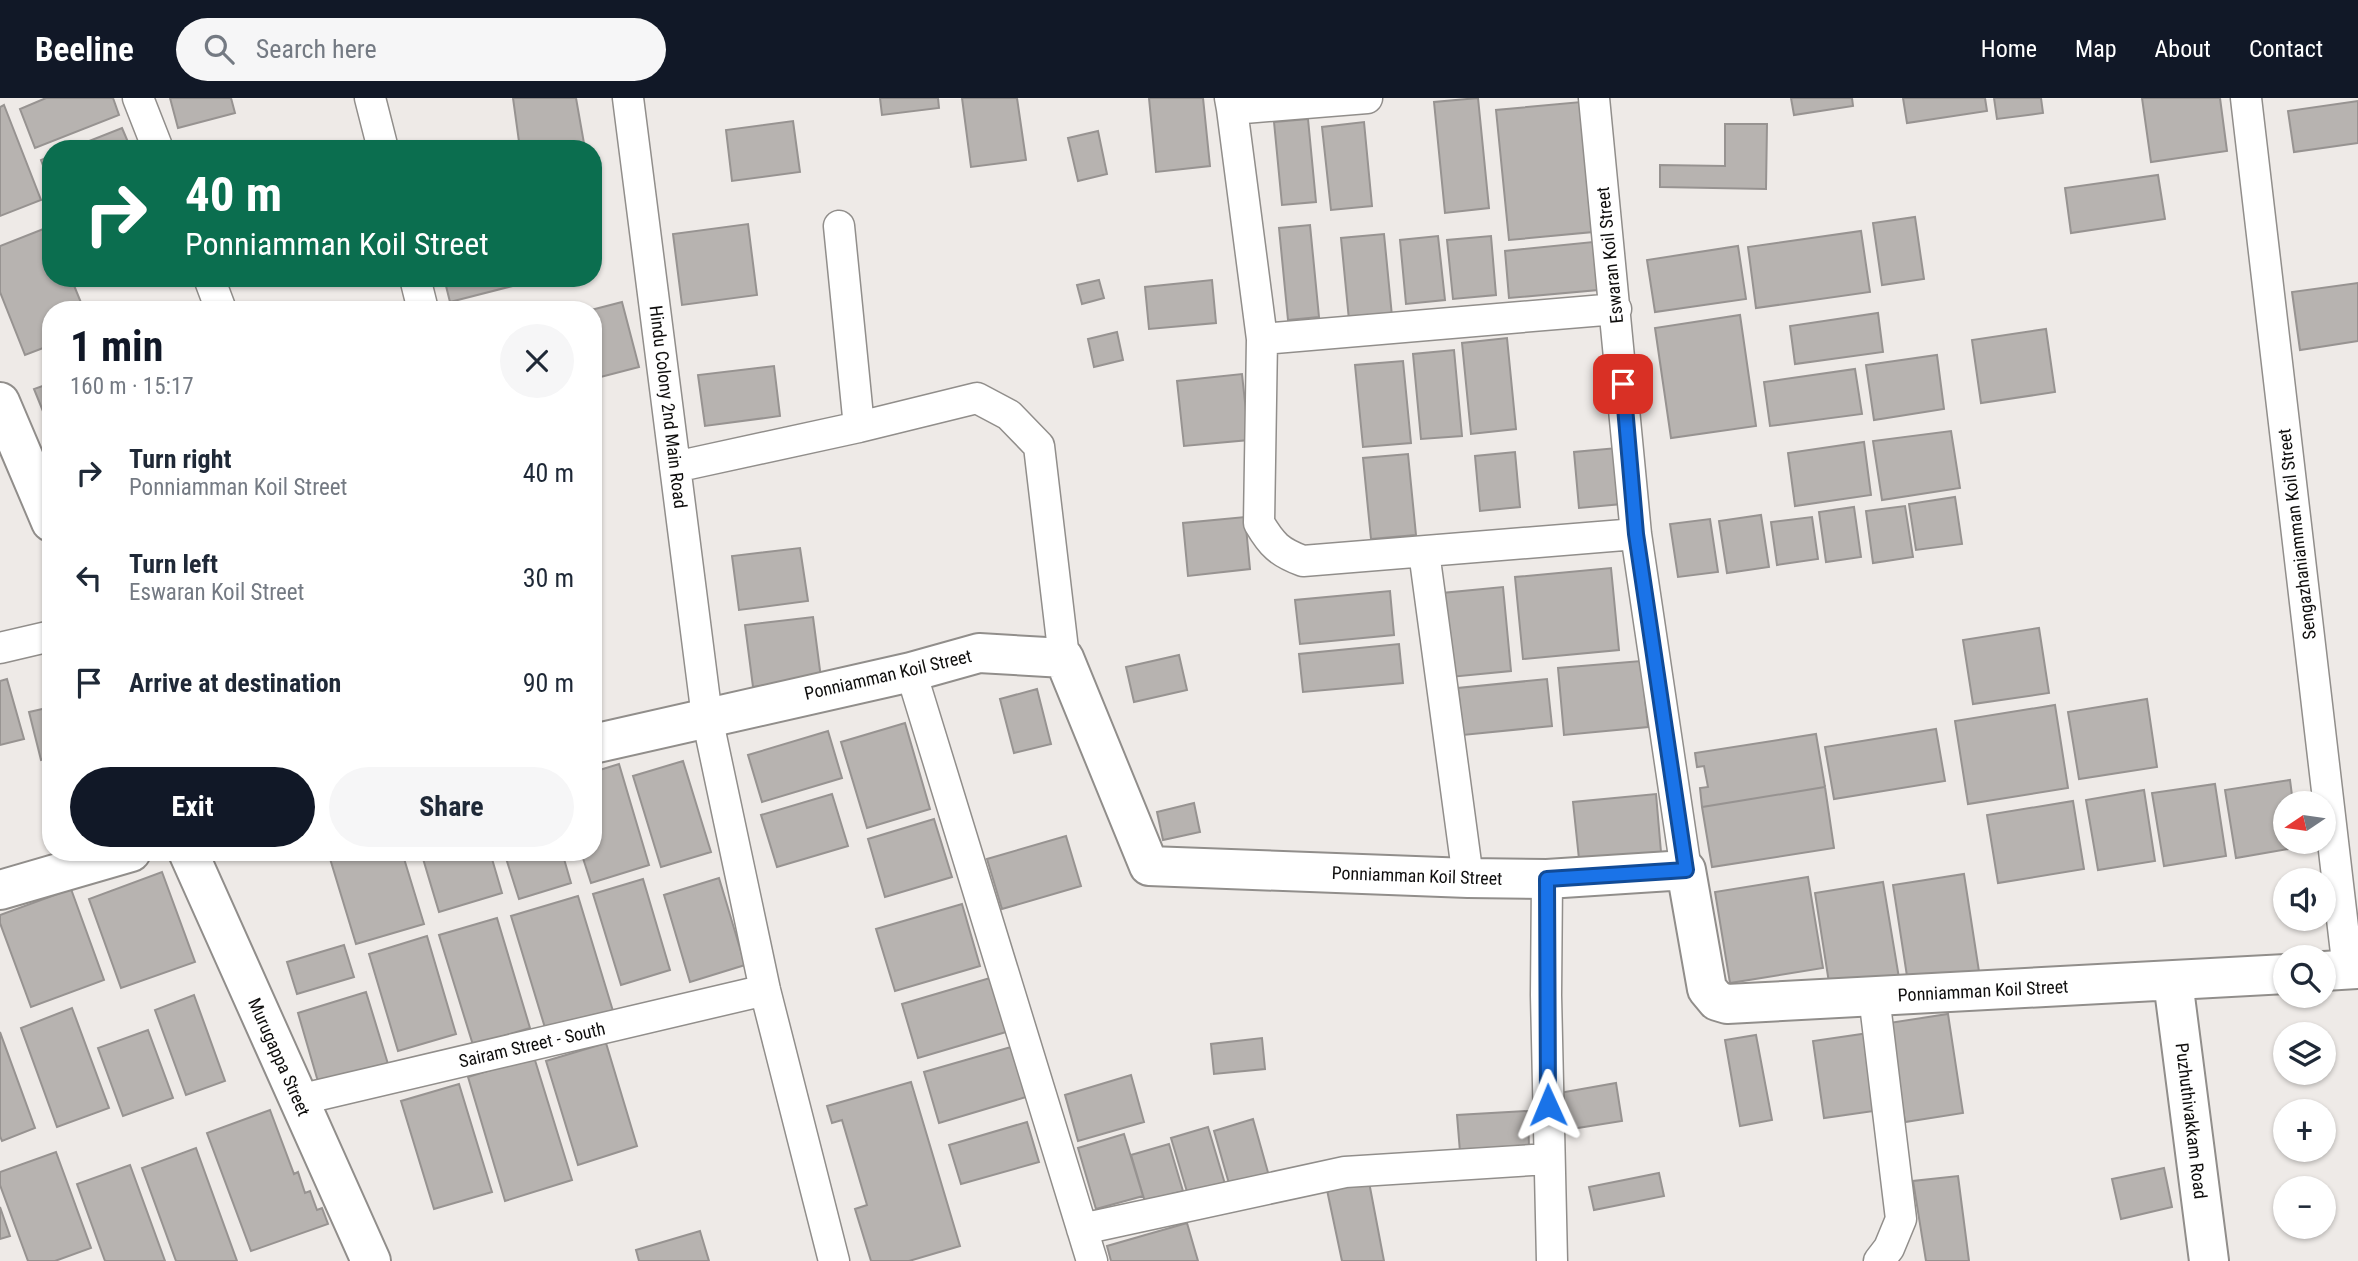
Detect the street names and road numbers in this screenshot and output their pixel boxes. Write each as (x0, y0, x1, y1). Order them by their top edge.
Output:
street label: Eswaran Koil Street (1592, 186, 1627, 324)
street label: Hindu Colony 2nd Main Road (646, 304, 691, 510)
street label: Sengazhaniamman Koil Street (2273, 427, 2320, 641)
street label: Ponniamman Koil Street (802, 645, 973, 704)
street label: Ponniamman Koil Street (1331, 862, 1503, 889)
street label: Ponniamman Koil Street (1897, 976, 2069, 1005)
street label: Murugappa Street (244, 995, 315, 1119)
street label: Sairam Street - South (457, 1017, 607, 1072)
street label: Puzhuthivakkam Road (2172, 1042, 2211, 1200)

